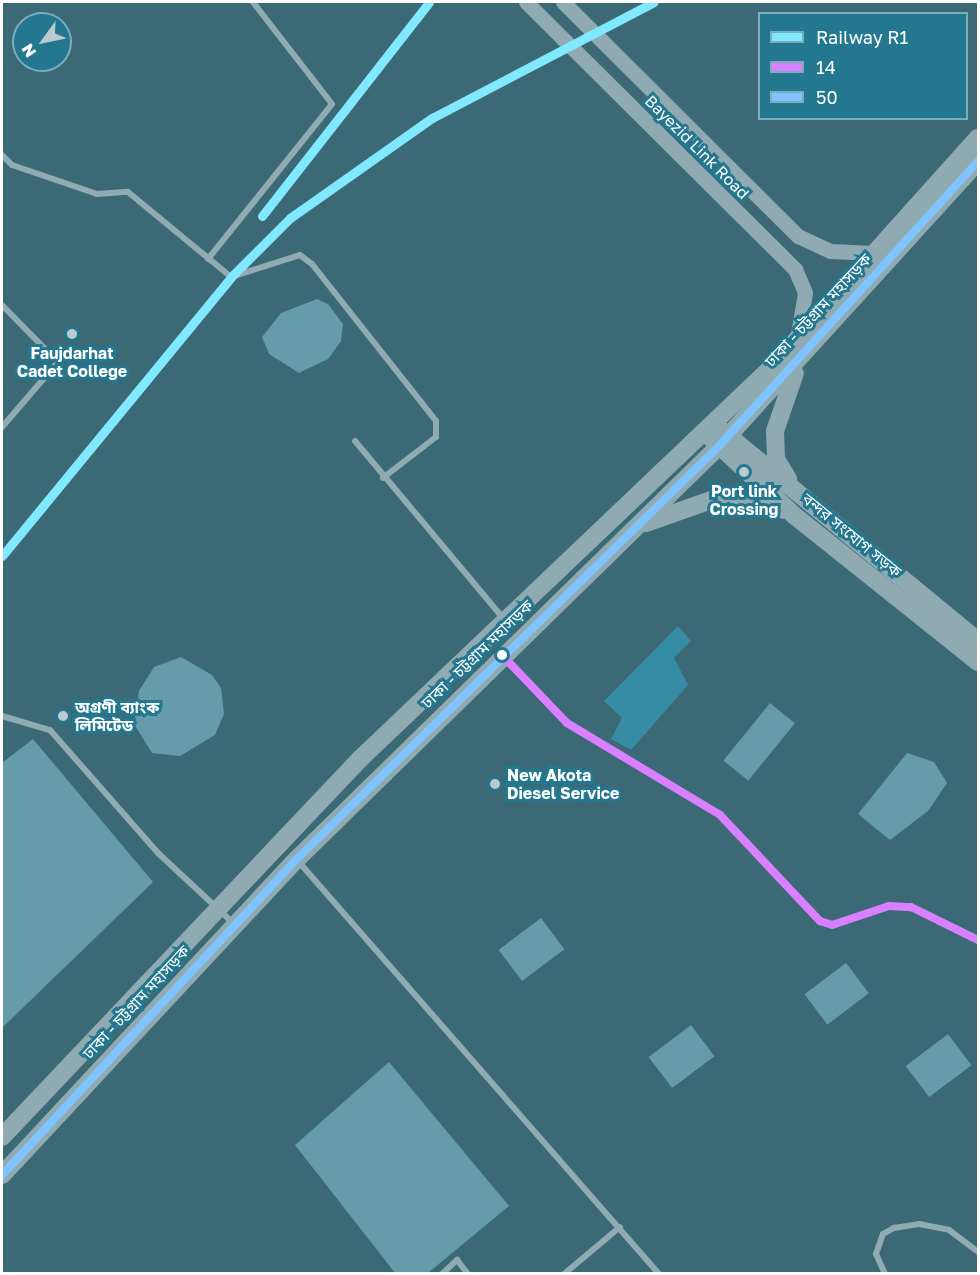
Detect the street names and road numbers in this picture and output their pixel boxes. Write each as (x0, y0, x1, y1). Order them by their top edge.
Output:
street label: Bayezid Link Road (641, 91, 753, 203)
street label: ঢাকা - চট্টগ্রাম মহাসড়ক (761, 249, 875, 371)
street label: বন্দর সংযোগ সড়ক (798, 489, 906, 581)
street label: ঢাকা - চট্টগ্রাম মহাসড়ক (417, 596, 537, 712)
street label: ঢাকা - চট্টগ্রাম মহাসড়ক (79, 941, 193, 1063)

